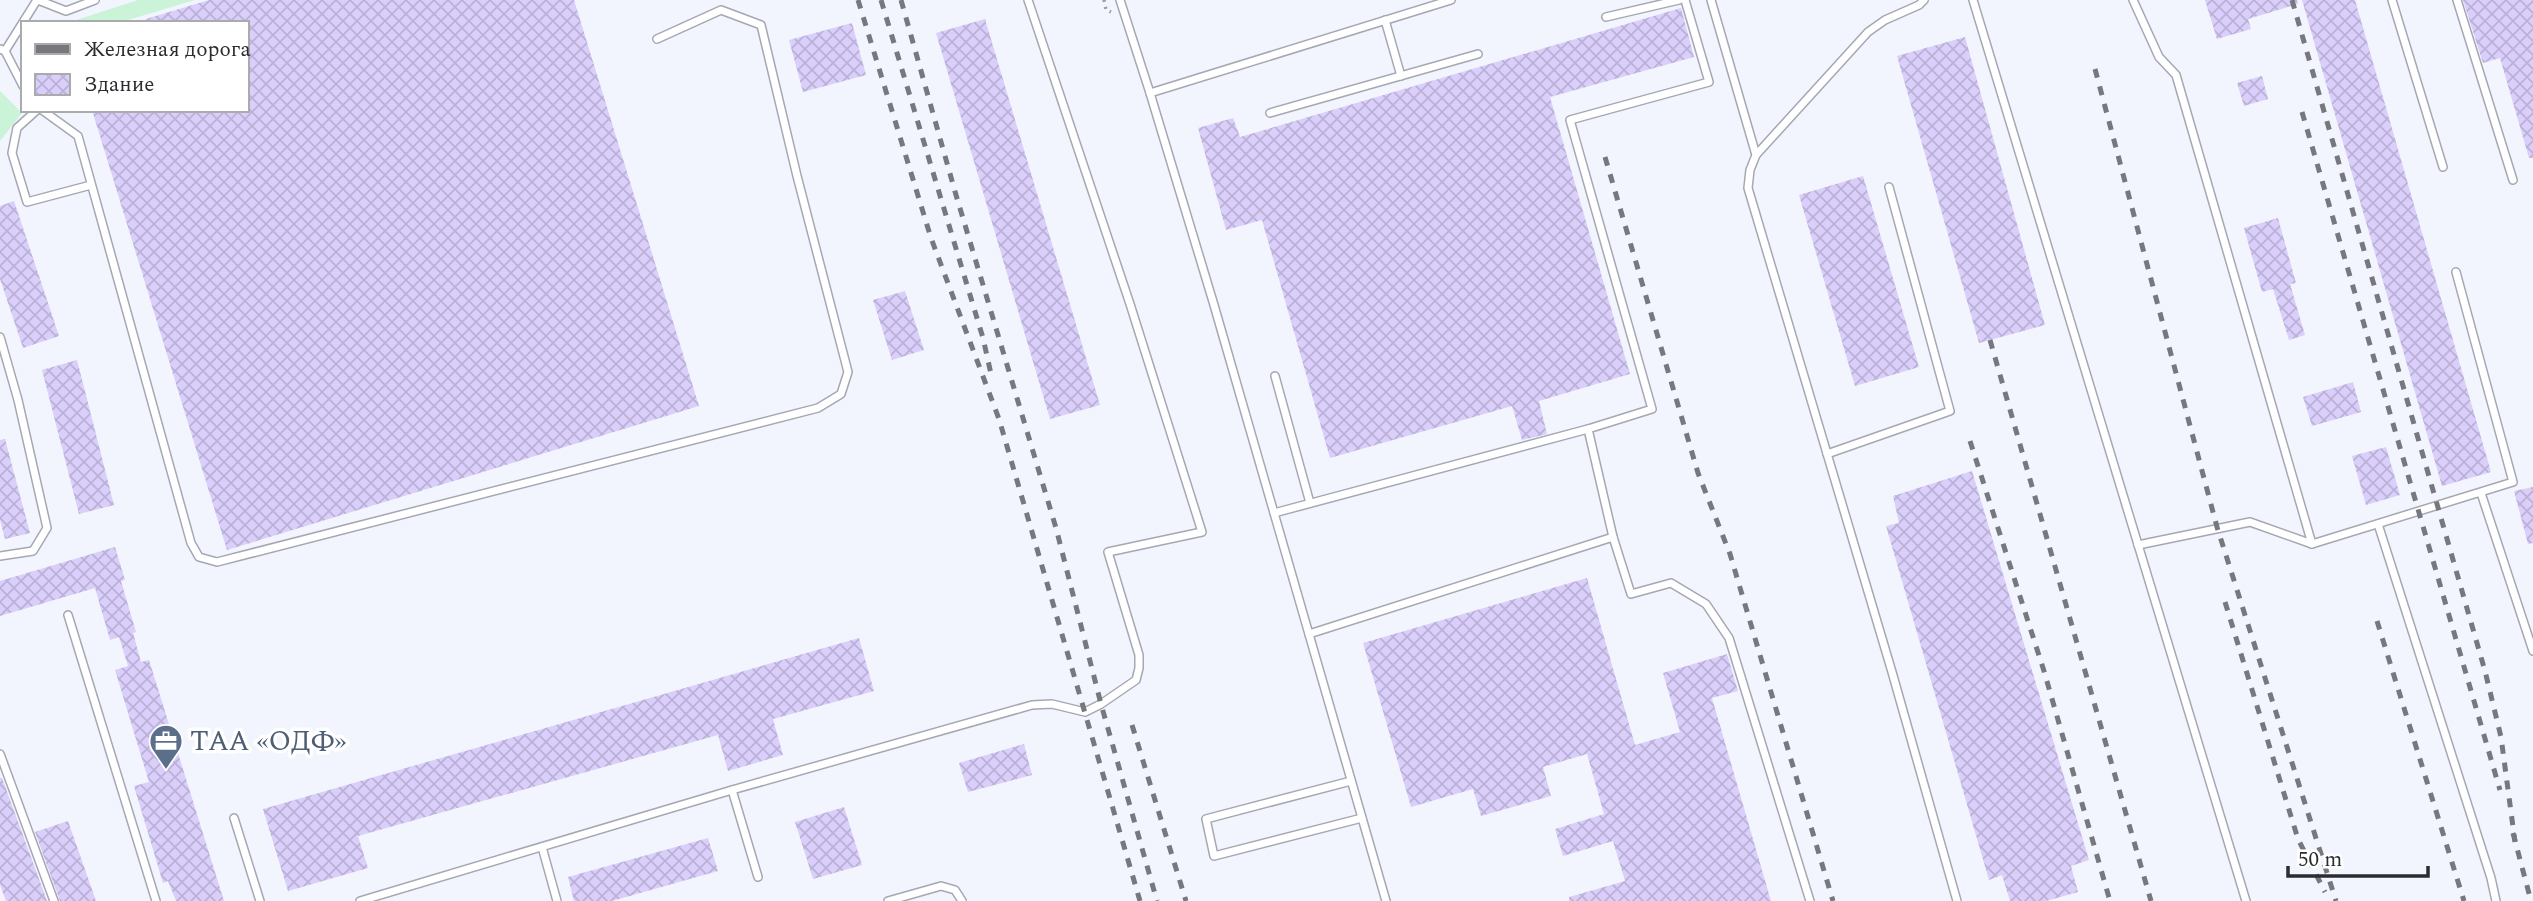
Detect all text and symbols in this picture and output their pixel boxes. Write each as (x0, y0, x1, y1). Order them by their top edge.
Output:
legend (21, 21, 248, 112)
text: Железная дорога (84, 34, 251, 66)
text: Здание (84, 69, 154, 101)
place label: ТАА «ОДФ» (190, 720, 347, 763)
office icon: ТАА «ОДФ» (147, 722, 185, 771)
scale bar (2288, 834, 2428, 878)
text: 50 m (2298, 844, 2342, 876)

